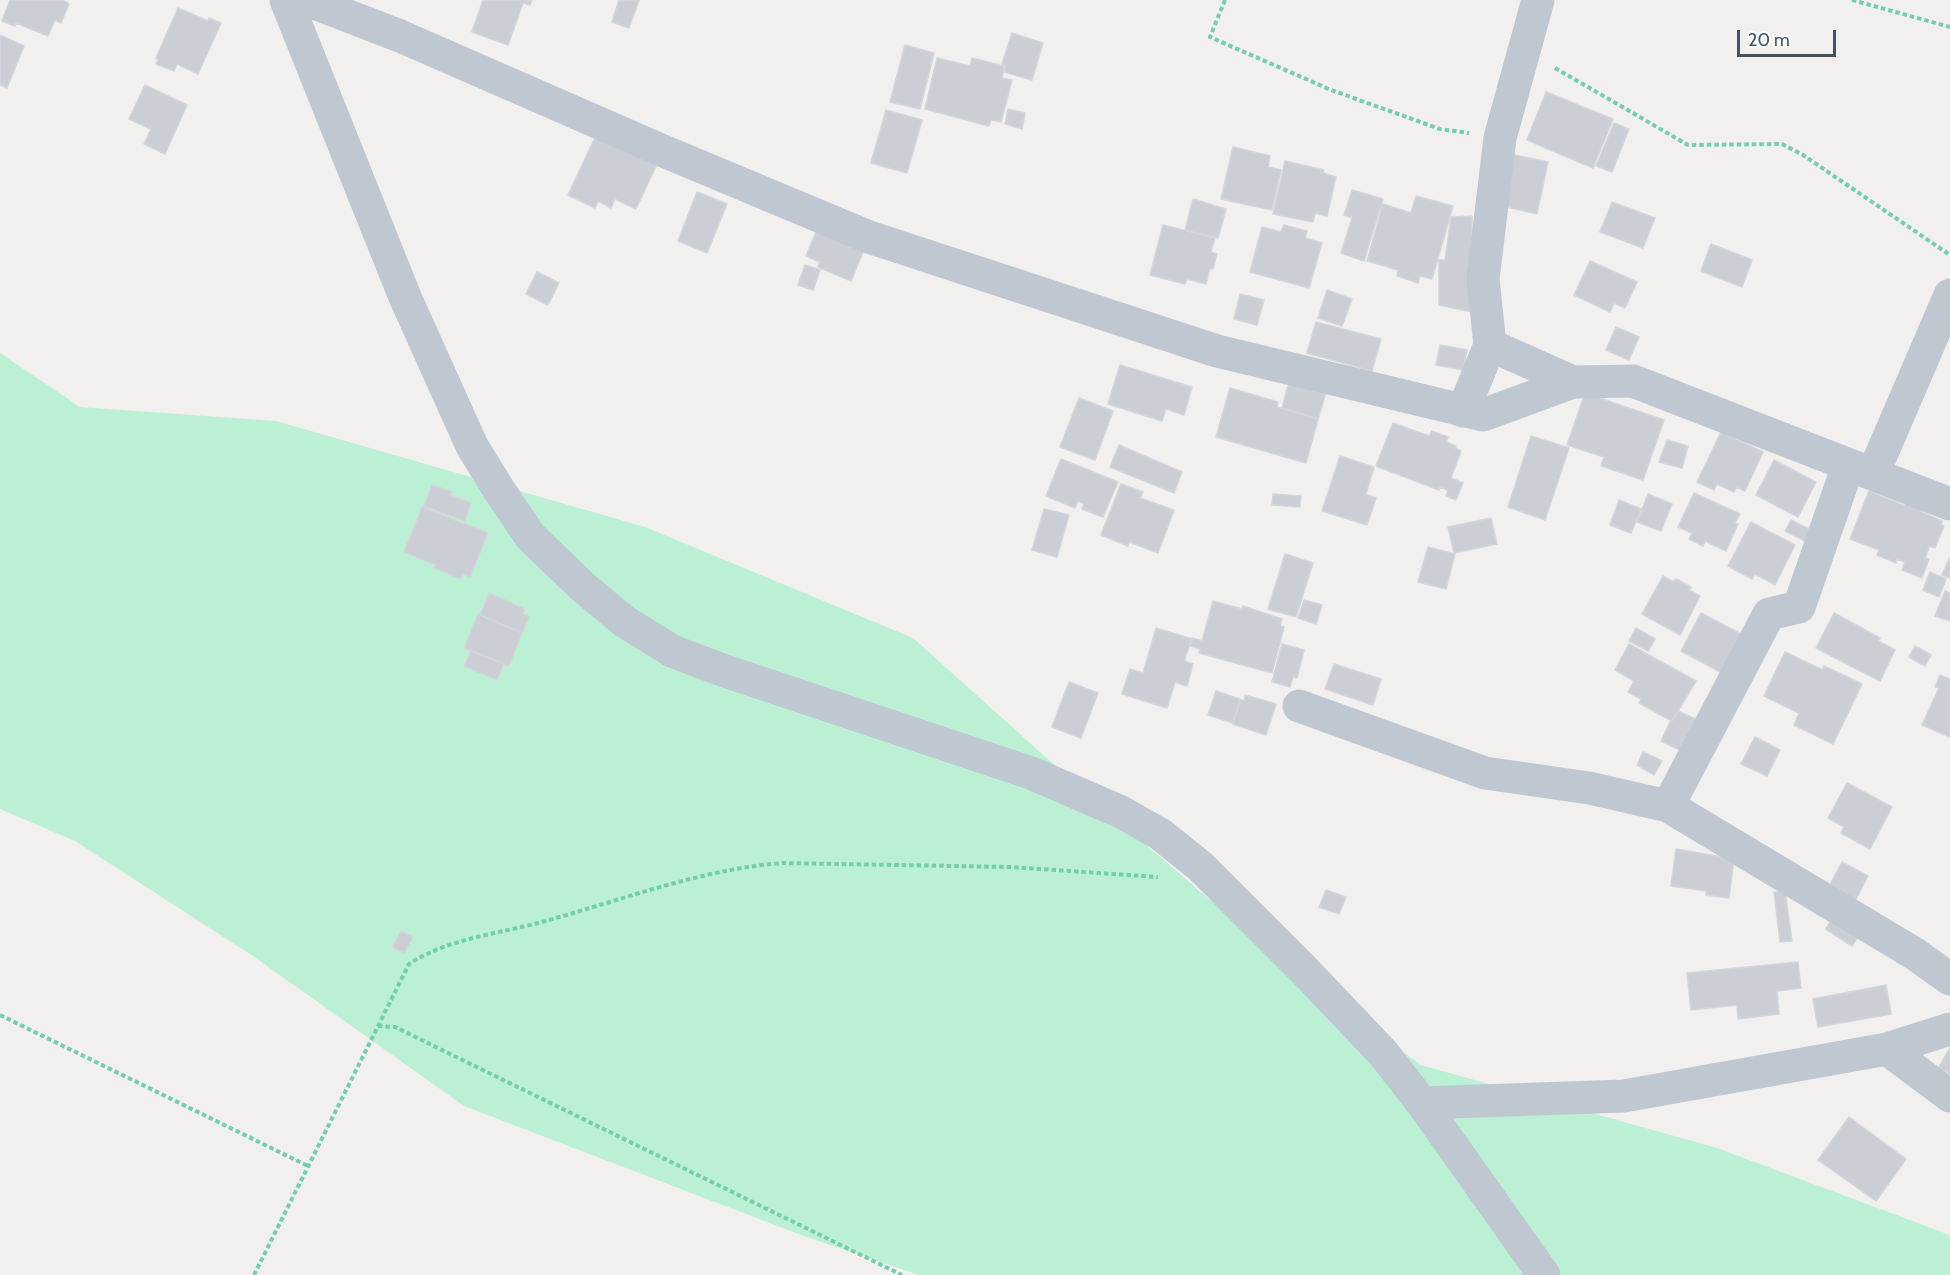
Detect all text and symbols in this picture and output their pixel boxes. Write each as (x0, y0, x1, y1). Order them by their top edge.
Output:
scale bar (1740, 18, 1839, 56)
text: 20 m (1748, 29, 1790, 51)

